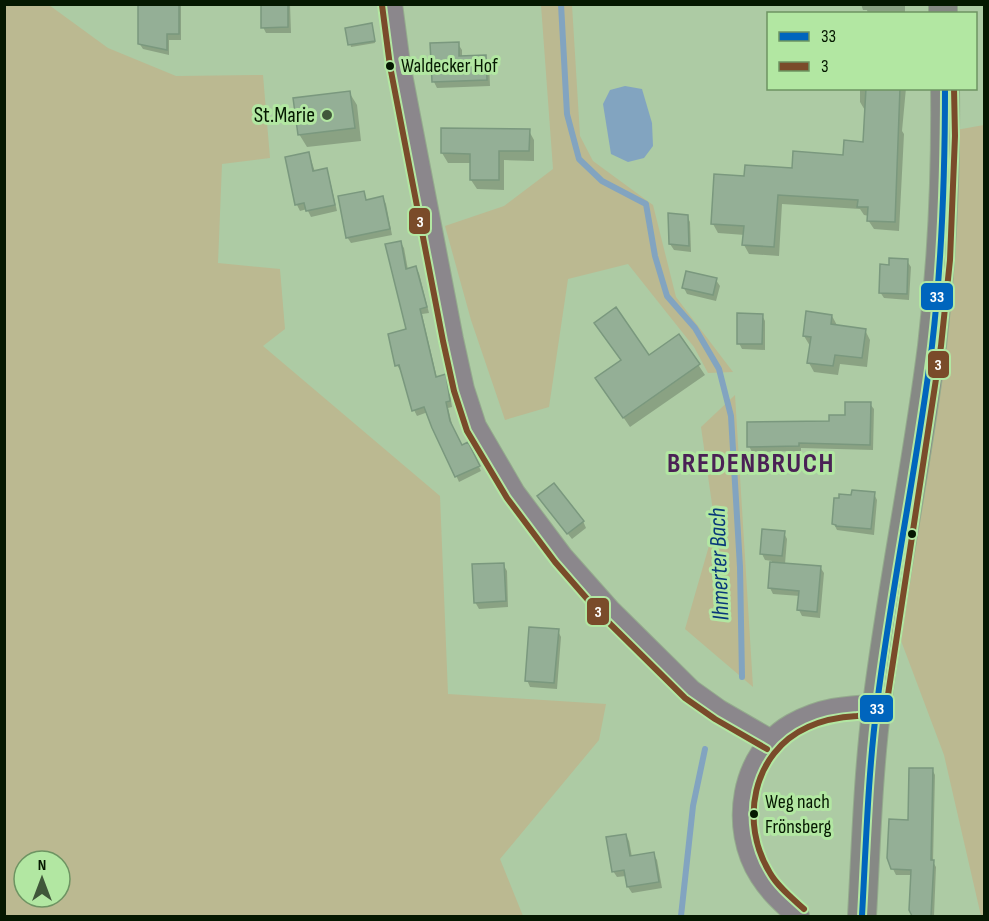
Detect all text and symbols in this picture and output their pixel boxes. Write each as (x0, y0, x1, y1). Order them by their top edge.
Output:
legend (767, 12, 977, 90)
text: 33 (821, 26, 836, 47)
place label: Waldecker Hof (401, 54, 498, 78)
text: 3 (821, 56, 829, 77)
marker: Waldecker Hof (384, 60, 396, 72)
place label: St.Marie (254, 102, 315, 129)
marker: St.Marie (320, 108, 334, 122)
line badge: 3 (408, 207, 431, 235)
text: 3 (416, 213, 424, 232)
line badge: 33 (920, 282, 954, 311)
text: 33 (930, 288, 944, 307)
line badge: 3 (927, 350, 950, 379)
text: 3 (934, 356, 942, 375)
district label: BREDENBRUCH (667, 447, 835, 480)
water label: Ihmerter Bach (703, 507, 735, 621)
unlabelled marker (906, 528, 918, 540)
line badge: 3 (586, 597, 610, 626)
text: 3 (594, 603, 602, 622)
line badge: 33 (859, 694, 894, 723)
text: 33 (870, 700, 884, 719)
place label: Weg nach Frönsberg (765, 790, 832, 839)
marker: Weg nach Frönsberg (748, 808, 760, 820)
north arrow (12, 849, 72, 909)
text: N (38, 856, 46, 875)

